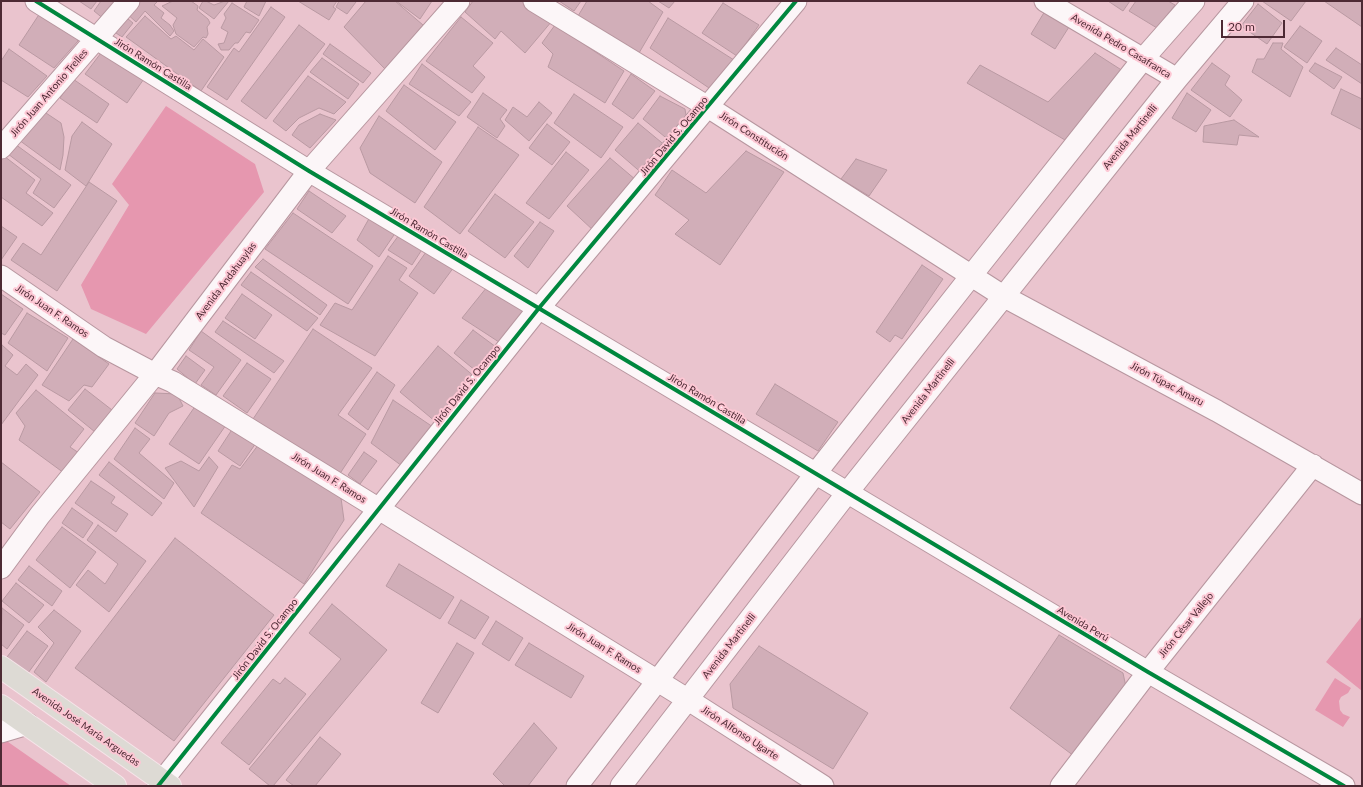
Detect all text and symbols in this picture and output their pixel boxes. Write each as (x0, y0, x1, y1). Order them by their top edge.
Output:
street label: Avenida Pedro Casafranca (1069, 11, 1173, 81)
scale bar (1223, 12, 1287, 38)
text: 20 m (1228, 19, 1255, 34)
street label: Jirón Ramón Castilla (112, 35, 194, 93)
street label: Jirón Juan Antonio Trelles (8, 47, 90, 139)
street label: Jirón David S. Ocampo (637, 94, 711, 178)
street label: Avenida Martinelli (1100, 102, 1160, 172)
street label: Jirón Constitución (717, 109, 791, 163)
street label: Jirón Ramón Castilla (388, 205, 470, 261)
street label: Avenida Andahuaylas (193, 240, 259, 322)
street label: Jirón Juan F. Ramos (13, 282, 91, 340)
street label: Jirón David S. Ocampo (431, 343, 503, 427)
street label: Avenida Martinelli (899, 356, 957, 426)
street label: Jirón Túpac Amaru (1128, 360, 1206, 408)
street label: Jirón Ramón Castilla (666, 371, 748, 427)
street label: Jirón Juan F. Ramos (290, 450, 368, 506)
street label: Jirón César Vallejo (1156, 590, 1216, 660)
street label: Jirón David S. Ocampo (230, 596, 300, 682)
street label: Avenida Perú (1055, 604, 1111, 644)
street label: Avenida Martinelli (700, 611, 758, 681)
street label: Jirón Juan F. Ramos (565, 620, 643, 676)
street label: Avenida José María Arguedas (30, 685, 142, 769)
street label: Jirón Alfonso Ugarte (699, 704, 781, 762)

